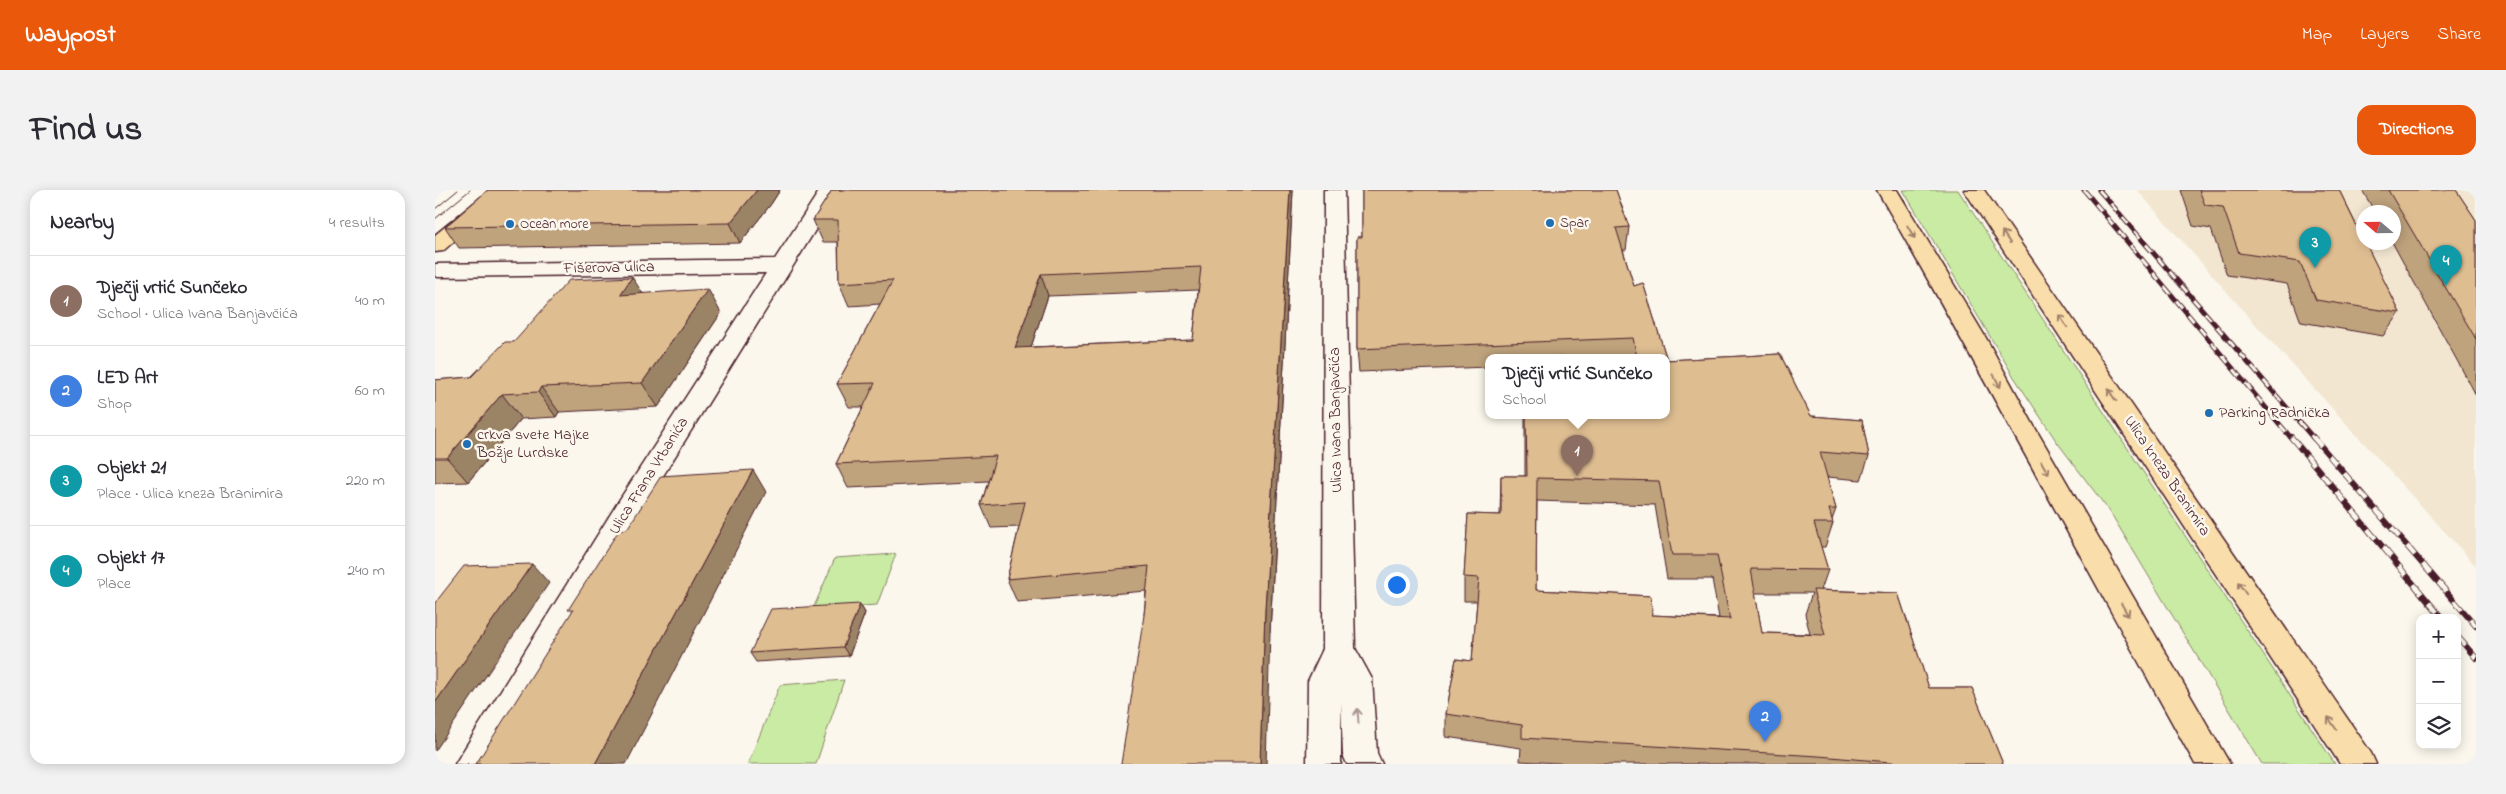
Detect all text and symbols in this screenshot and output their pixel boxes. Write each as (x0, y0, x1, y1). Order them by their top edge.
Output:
text: Waypost (25, 18, 116, 53)
text: Map (2302, 22, 2332, 48)
text: Layers (2360, 22, 2410, 48)
text: Share (2438, 22, 2481, 48)
text: Find us (30, 105, 142, 156)
button: Directions (2357, 105, 2476, 155)
north arrow (2356, 205, 2401, 250)
text: Nearby (50, 208, 114, 238)
text: 4 results (329, 211, 385, 235)
place label: Spar (1560, 213, 1589, 234)
place label: Ocean more (520, 214, 589, 235)
marker: Spar (1544, 217, 1556, 229)
marker: Ocean more (504, 218, 516, 230)
one-way arrow (1907, 225, 1917, 239)
pin: 3 (2299, 227, 2331, 268)
one-way arrow (2001, 230, 2011, 244)
pin: 4 (2430, 245, 2462, 286)
street label: Fišerova ulica (562, 255, 655, 281)
text: Dječji vrtić Sunčeko (97, 275, 247, 302)
text: 1 (63, 289, 69, 313)
text: 40 m (355, 289, 385, 313)
text: School · Ulica Ivana Banjavčića (97, 302, 298, 326)
one-way arrow (2058, 315, 2068, 329)
street label: Ulica Ivana Banjavčića (1323, 347, 1349, 493)
popup (1485, 354, 1670, 419)
text: Dječji vrtić Sunčeko (1502, 361, 1653, 388)
text: LED Art (97, 365, 158, 392)
one-way arrow (1992, 373, 2002, 388)
text: 2 (62, 379, 70, 403)
text: 60 m (355, 379, 385, 403)
text: School (1502, 388, 1546, 412)
one-way arrow (2107, 388, 2117, 402)
text: Shop (97, 392, 132, 416)
place label: Parking Radnička (2219, 401, 2330, 425)
marker: Parking Radnička (2203, 407, 2215, 419)
street label: Ulica kneza Branimira (2118, 411, 2216, 541)
street label: Ulica Frana Vrbanića (603, 413, 695, 539)
place label: crkva svete Majke Božje Lurdske (476, 423, 590, 465)
pin: 1 (1561, 435, 1593, 476)
marker: crkva svete Majke Božje Lurdske (461, 438, 473, 450)
text: Objekt 21 (97, 455, 166, 482)
one-way arrow (2040, 461, 2050, 476)
text: 3 (63, 469, 69, 493)
text: 220 m (346, 469, 385, 493)
text: Place · Ulica kneza Branimira (97, 482, 283, 506)
text: Objekt 17 (97, 545, 165, 572)
text: 4 (63, 559, 69, 583)
text: 240 m (347, 559, 385, 583)
text: Place (97, 572, 131, 596)
your location (1384, 572, 1410, 598)
one-way arrow (2237, 581, 2247, 595)
one-way arrow (2121, 602, 2131, 616)
map controls (2416, 614, 2461, 749)
button: + (2416, 614, 2461, 659)
button: − (2416, 659, 2461, 704)
pin: 2 (1749, 701, 1781, 742)
button: layers (2416, 704, 2461, 749)
one-way arrow (1353, 709, 1362, 725)
one-way arrow (2327, 717, 2337, 731)

